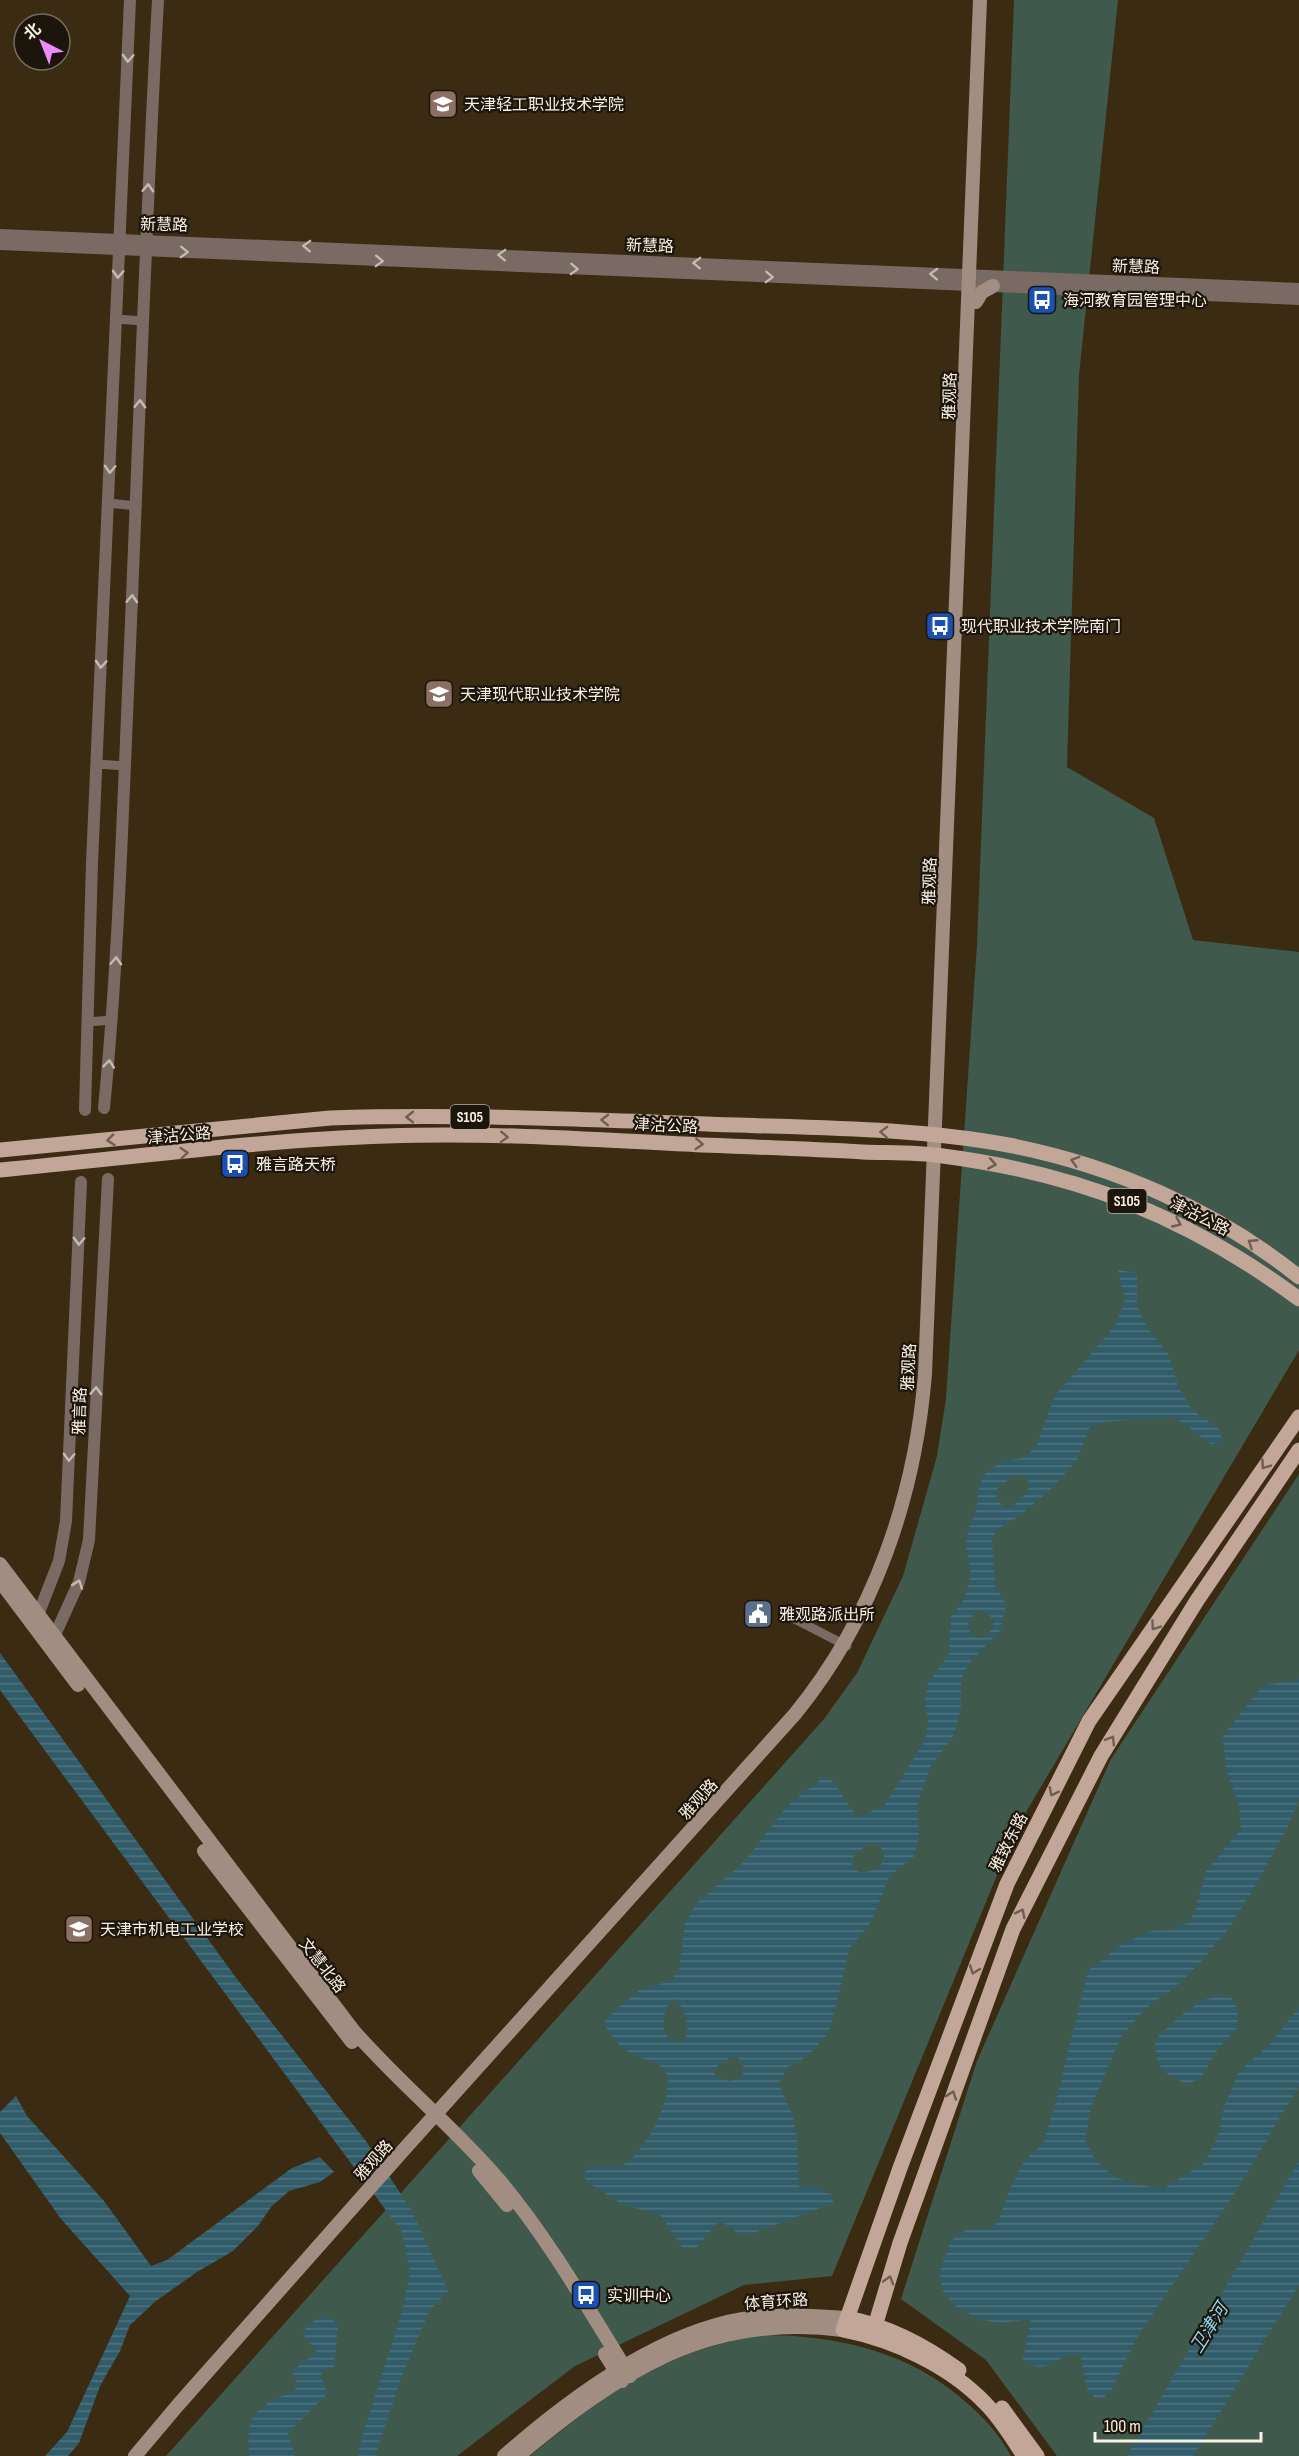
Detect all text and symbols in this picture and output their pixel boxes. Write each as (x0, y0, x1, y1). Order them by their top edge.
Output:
north arrow (12, 12, 72, 72)
text: 北 (21, 20, 45, 44)
one-way arrow (121, 54, 134, 63)
school or university icon: 天津轻工职业技术学院 (427, 88, 459, 120)
place label: 天津轻工职业技术学院 (464, 96, 624, 115)
one-way arrow (141, 183, 154, 192)
street label: 新慧路 (140, 216, 188, 235)
street label: 新慧路 (626, 236, 674, 257)
one-way arrow (303, 240, 312, 253)
one-way arrow (180, 246, 189, 259)
one-way arrow (498, 248, 507, 261)
one-way arrow (375, 254, 384, 267)
one-way arrow (692, 257, 701, 270)
street label: 新慧路 (1112, 257, 1160, 278)
one-way arrow (569, 263, 578, 275)
one-way arrow (929, 267, 938, 280)
one-way arrow (111, 270, 124, 279)
one-way arrow (764, 271, 773, 284)
bus stop icon: 海河教育园管理中心 (1026, 284, 1058, 316)
place label: 海河教育园管理中心 (1063, 292, 1207, 311)
street label: 雅观路 (940, 372, 961, 420)
one-way arrow (134, 399, 147, 408)
one-way arrow (103, 465, 116, 474)
one-way arrow (126, 594, 139, 603)
bus stop icon: 现代职业技术学院南门 (924, 610, 956, 642)
place label: 现代职业技术学院南门 (961, 618, 1121, 637)
one-way arrow (95, 659, 108, 668)
school or university icon: 天津现代职业技术学院 (423, 678, 455, 710)
place label: 天津现代职业技术学院 (460, 686, 620, 705)
street label: 雅观路 (920, 857, 941, 905)
one-way arrow (110, 957, 123, 966)
one-way arrow (102, 1059, 115, 1069)
road number: S105 (450, 1105, 490, 1129)
one-way arrow (405, 1111, 414, 1123)
one-way arrow (600, 1114, 609, 1126)
street label: 津沽公路 (633, 1115, 698, 1138)
street label: 津沽公路 (146, 1124, 212, 1149)
one-way arrow (879, 1125, 888, 1138)
one-way arrow (499, 1130, 508, 1143)
one-way arrow (106, 1133, 116, 1146)
one-way arrow (694, 1138, 703, 1151)
one-way arrow (179, 1147, 188, 1160)
bus stop icon: 雅言路天桥 (219, 1148, 251, 1180)
place label: 雅言路天桥 (256, 1156, 336, 1175)
one-way arrow (1070, 1156, 1081, 1168)
one-way arrow (986, 1157, 996, 1170)
road number: S105 (1108, 1189, 1146, 1213)
street label: 津沽公路 (1166, 1194, 1232, 1240)
one-way arrow (1170, 1215, 1181, 1227)
one-way arrow (73, 1236, 85, 1245)
one-way arrow (1247, 1239, 1258, 1250)
street label: 雅观路 (899, 1343, 920, 1392)
one-way arrow (90, 1386, 103, 1395)
street label: 雅言路 (70, 1387, 91, 1435)
one-way arrow (62, 1452, 75, 1461)
one-way arrow (1261, 1459, 1272, 1470)
one-way arrow (70, 1579, 83, 1590)
public building icon: 雅观路派出所 (742, 1598, 774, 1630)
place label: 雅观路派出所 (779, 1606, 875, 1625)
one-way arrow (1151, 1619, 1162, 1630)
one-way arrow (1103, 1736, 1115, 1746)
street label: 雅观路 (676, 1776, 722, 1824)
one-way arrow (1049, 1786, 1061, 1797)
street label: 雅致东路 (985, 1809, 1032, 1876)
one-way arrow (1013, 1908, 1025, 1919)
school or university icon: 天津市机电工业学校 (63, 1913, 95, 1945)
place label: 天津市机电工业学校 (100, 1921, 244, 1940)
street label: 文慧北路 (295, 1935, 349, 1997)
one-way arrow (969, 1964, 982, 1975)
one-way arrow (944, 2091, 957, 2101)
street label: 雅观路 (351, 2137, 397, 2185)
one-way arrow (882, 2275, 894, 2286)
bus stop icon: 实训中心 (570, 2279, 602, 2311)
place label: 实训中心 (607, 2287, 671, 2306)
street label: 体育环路 (744, 2291, 809, 2314)
water label: 卫津河 (1186, 2297, 1234, 2357)
scale bar (1095, 2405, 1262, 2443)
text: 100 m (1104, 2416, 1141, 2437)

